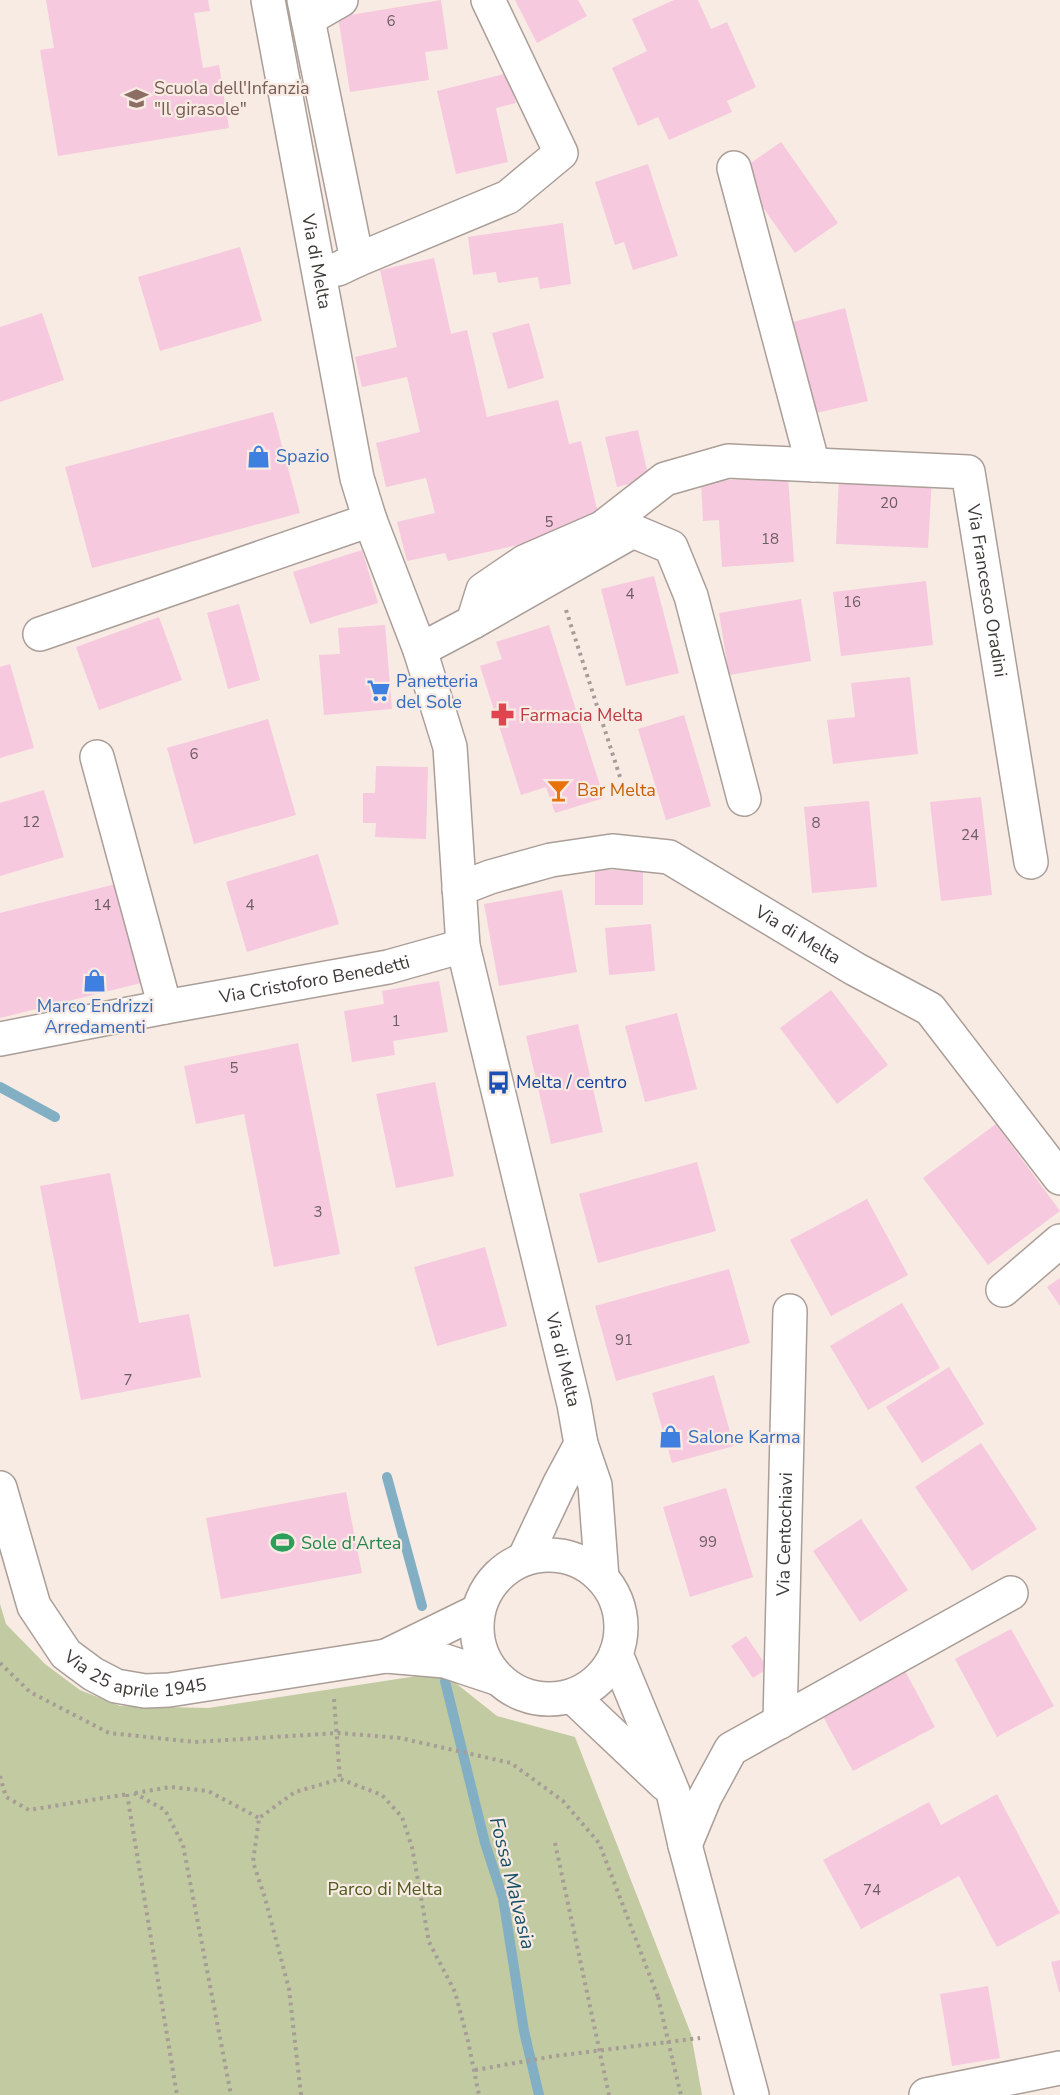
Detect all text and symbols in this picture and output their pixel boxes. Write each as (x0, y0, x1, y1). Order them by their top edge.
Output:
house number: 6 (386, 11, 396, 31)
place label: Scuola dell'Infanzia "Il girasole" (154, 76, 310, 121)
school or university icon: Scuola dell'Infanzia "Il girasole" (123, 85, 149, 111)
street label: Via di Melta (296, 211, 337, 311)
shop icon: Spazio (245, 443, 271, 469)
place label: Spazio (276, 444, 330, 468)
house number: 20 (880, 493, 898, 513)
street label: Via Francesco Oradini (961, 502, 1013, 679)
house number: 5 (544, 512, 554, 532)
house number: 18 (761, 529, 779, 549)
house number: 4 (625, 584, 635, 604)
house number: 16 (843, 592, 861, 612)
place label: Panetteria del Sole (396, 669, 478, 714)
supermarket icon: Panetteria del Sole (365, 678, 391, 704)
pharmacy icon: Farmacia Melta (489, 702, 515, 728)
place label: Farmacia Melta (520, 703, 643, 727)
house number: 6 (189, 744, 199, 764)
bar icon: Bar Melta (546, 777, 572, 803)
place label: Bar Melta (577, 778, 656, 802)
house number: 12 (22, 812, 40, 832)
house number: 8 (811, 813, 821, 833)
house number: 24 (961, 825, 979, 845)
house number: 14 (93, 895, 111, 915)
house number: 4 (245, 895, 255, 915)
street label: Via di Melta (750, 899, 845, 970)
street label: Via Cristoforo Benedetti (216, 950, 412, 1009)
shop icon: Marco Endrizzi Arredamenti (82, 967, 108, 993)
place label: Marco Endrizzi Arredamenti (37, 994, 153, 1039)
house number: 1 (391, 1011, 401, 1031)
house number: 5 (229, 1058, 239, 1078)
bus stop icon: Melta / centro (485, 1069, 511, 1095)
place label: Melta / centro (516, 1070, 627, 1094)
house number: 3 (313, 1202, 323, 1222)
street label: Via di Melta (540, 1309, 586, 1409)
house number: 91 (615, 1330, 633, 1350)
house number: 7 (123, 1370, 133, 1390)
shop icon: Salone Karma (657, 1424, 683, 1450)
place label: Salone Karma (688, 1425, 800, 1449)
street label: Via Centochiavi (771, 1472, 798, 1597)
sports icon: Sole d'Artea (270, 1530, 296, 1556)
place label: Sole d'Artea (301, 1531, 401, 1555)
house number: 99 (699, 1532, 717, 1552)
street label: Via 25 aprile 1945 (58, 1644, 208, 1703)
water label: Fossa Malvasia (483, 1814, 542, 1952)
park label: Parco di Melta (328, 1877, 442, 1901)
house number: 74 (863, 1880, 881, 1900)

